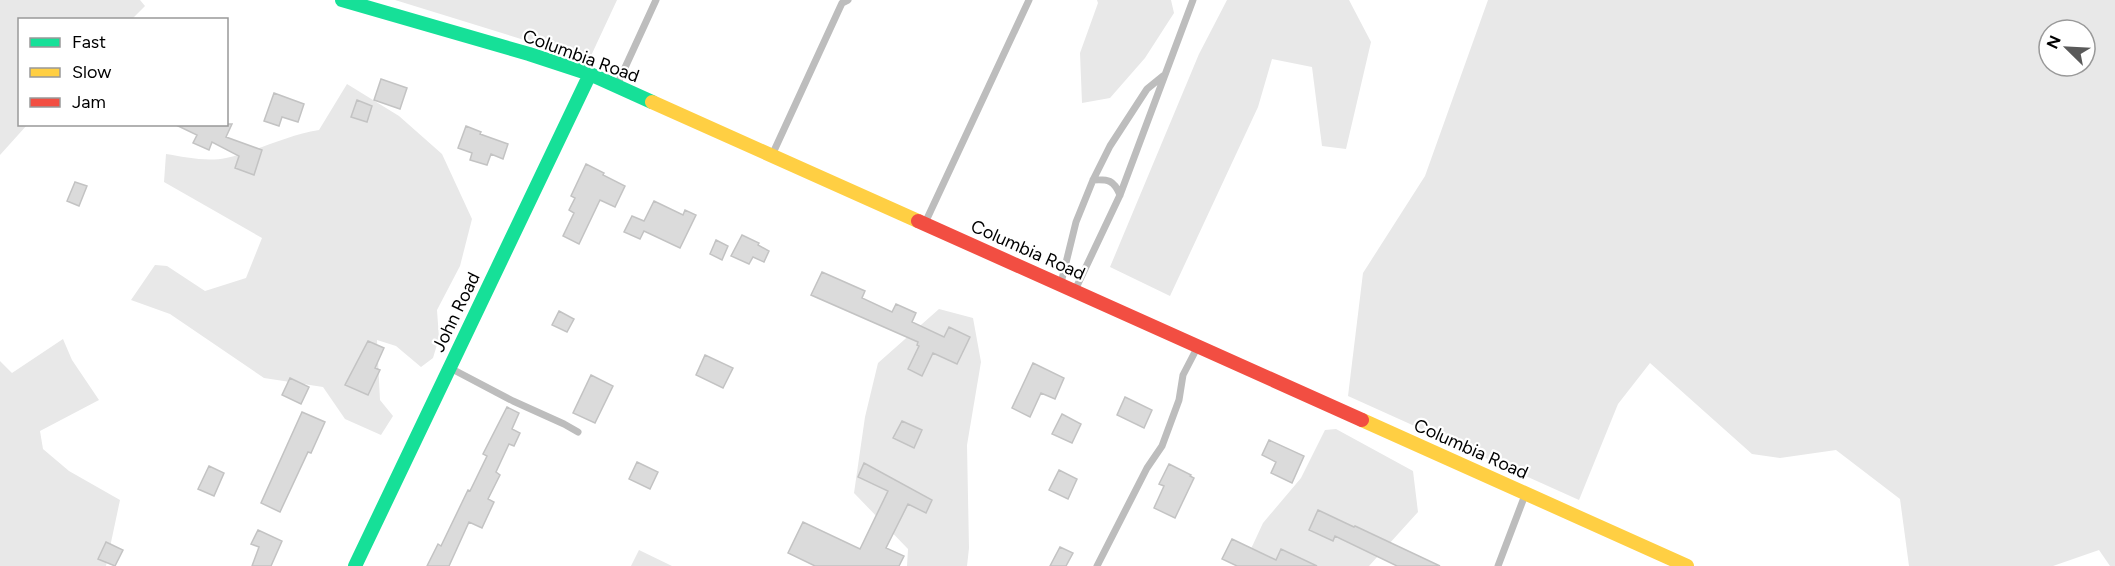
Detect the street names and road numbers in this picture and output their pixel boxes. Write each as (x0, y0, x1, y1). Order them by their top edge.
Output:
street label: Columbia Road (520, 25, 642, 87)
street label: Columbia Road (968, 215, 1088, 285)
street label: John Road (427, 269, 485, 355)
street label: Columbia Road (1411, 414, 1531, 484)

